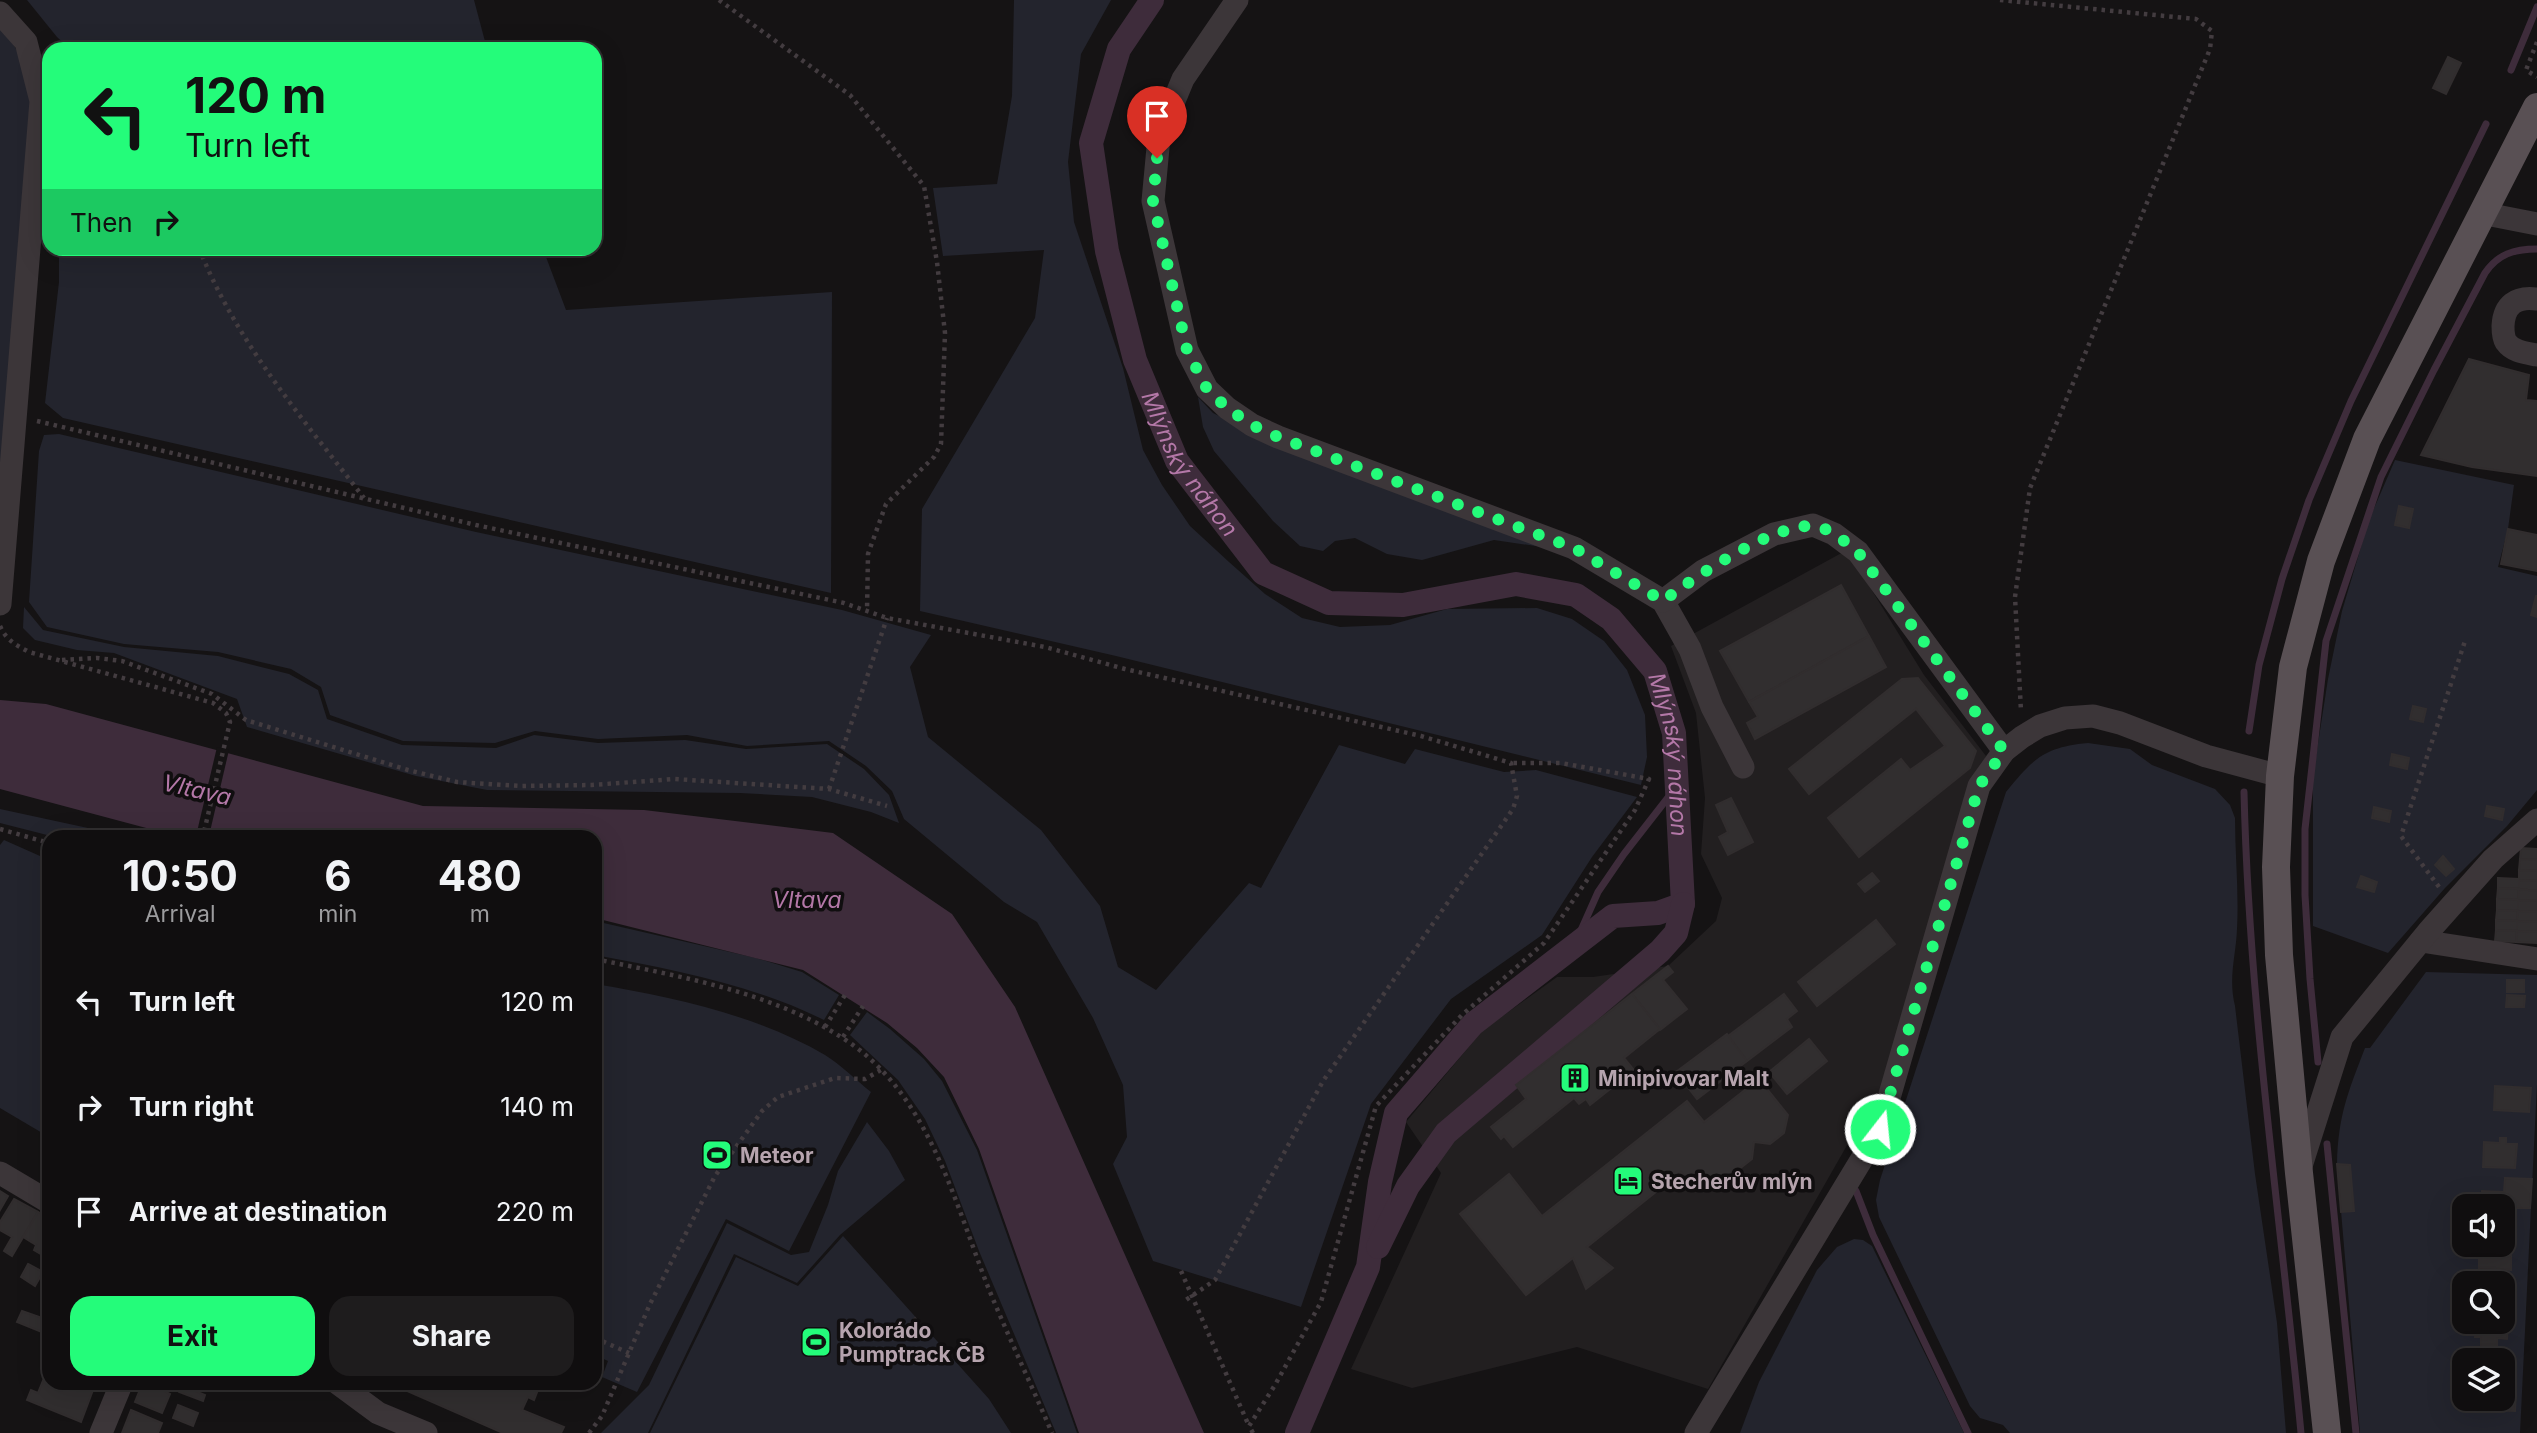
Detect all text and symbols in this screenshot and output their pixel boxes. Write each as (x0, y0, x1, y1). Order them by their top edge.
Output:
text: 120 m (185, 66, 326, 125)
icon: left (70, 70, 161, 161)
pin (1127, 86, 1187, 158)
icon: arrive (1138, 97, 1176, 135)
text: Turn left (185, 126, 310, 165)
icon: right (147, 203, 185, 241)
text: Then (70, 207, 133, 238)
water label: Mlýnský náhon (1136, 387, 1244, 542)
water label: Mlýnský náhon (1642, 669, 1693, 837)
water label: Vltava (160, 769, 234, 811)
text: 10:50 (122, 850, 238, 901)
text: 6 (324, 850, 351, 901)
text: 480 (438, 850, 522, 901)
water label: Vltava (772, 886, 842, 914)
text: Arrival (145, 900, 215, 928)
text: min (318, 900, 357, 928)
text: m (470, 900, 490, 928)
icon: left (70, 983, 108, 1021)
text: Turn left (129, 986, 235, 1017)
text: 120 m (501, 986, 574, 1017)
building icon: Minipivovar Malt (1558, 1061, 1592, 1095)
place label: Minipivovar Malt (1598, 1066, 1770, 1091)
icon: right (70, 1088, 108, 1126)
text: Turn right (129, 1091, 254, 1122)
text: 140 m (500, 1091, 574, 1122)
position arrow (1843, 1092, 1917, 1166)
sports icon: Meteor (700, 1138, 734, 1172)
place label: Meteor (740, 1143, 814, 1168)
hotel icon: Stecherův mlýn (1611, 1164, 1645, 1198)
place label: Stecherův mlýn (1651, 1169, 1813, 1194)
icon: arrive (70, 1193, 108, 1231)
map controls (2452, 1194, 2515, 1411)
button: sound (2452, 1194, 2515, 1257)
text: Arrive at destination (129, 1196, 388, 1227)
text: 220 m (496, 1196, 574, 1227)
button: search (2452, 1271, 2515, 1334)
button: Exit (70, 1296, 315, 1376)
button: Share (329, 1296, 574, 1376)
place label: Kolorádo Pumptrack ČB (839, 1318, 985, 1367)
sports icon: Kolorádo Pumptrack ČB (799, 1325, 833, 1359)
button: layers (2452, 1348, 2515, 1411)

